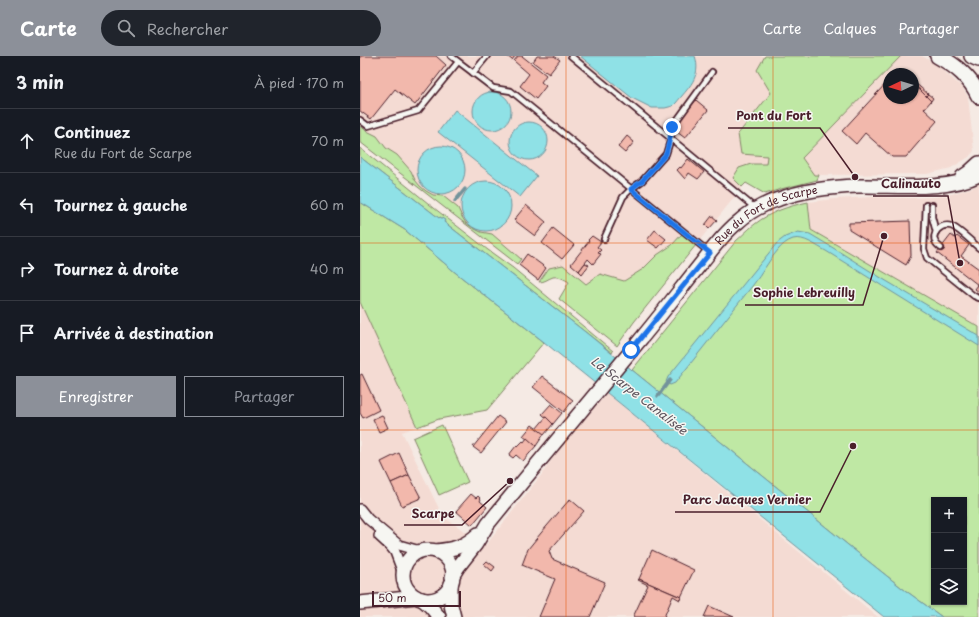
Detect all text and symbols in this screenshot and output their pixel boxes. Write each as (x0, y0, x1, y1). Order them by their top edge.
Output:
search box (101, 10, 381, 46)
text: Carte (20, 14, 77, 42)
icon: search (115, 17, 137, 39)
text: Rechercher (147, 17, 228, 40)
text: Carte (763, 18, 802, 39)
text: Calques (824, 18, 876, 39)
text: Partager (898, 18, 959, 39)
north arrow (883, 68, 919, 104)
text: 3 min (16, 69, 64, 95)
text: À pied · 170 m (254, 73, 344, 92)
callout: Pont du Fort (728, 104, 820, 128)
text: Pont du Fort (736, 106, 812, 124)
route end (663, 118, 681, 136)
text: Continuez (54, 120, 130, 143)
icon: ahead (16, 130, 38, 152)
text: 70 m (311, 131, 344, 150)
text: Rue du Fort de Scarpe (54, 143, 192, 162)
callout: Calinauto (873, 172, 948, 196)
text: Calinauto (881, 174, 941, 192)
street label: Rue du Fort de Scarpe (710, 181, 819, 248)
text: Tournez à gauche (54, 193, 188, 216)
icon: left (16, 194, 38, 216)
text: 60 m (310, 195, 344, 214)
text: Tournez à droite (54, 257, 179, 280)
icon: right (16, 258, 38, 280)
text: 40 m (310, 259, 344, 278)
callout: Sophie Lebreuilly (745, 281, 863, 305)
text: Sophie Lebreuilly (753, 283, 855, 301)
text: Arrivée à destination (54, 321, 214, 344)
icon: arrive (16, 322, 38, 344)
route start (622, 341, 640, 359)
water label: La Scarpe Canalisée (587, 352, 692, 439)
button: Enregistrer (16, 376, 176, 417)
button: Partager (184, 376, 344, 417)
callout: Parc Jacques Vernier (675, 488, 820, 512)
text: Parc Jacques Vernier (683, 490, 812, 508)
map controls (931, 497, 967, 605)
button: + (931, 497, 967, 533)
callout: Scarpe (404, 501, 462, 525)
text: Scarpe (412, 504, 455, 522)
button: − (931, 533, 967, 569)
button: layers (931, 569, 967, 605)
scale bar (372, 589, 461, 608)
text: 50 m (378, 589, 407, 606)

